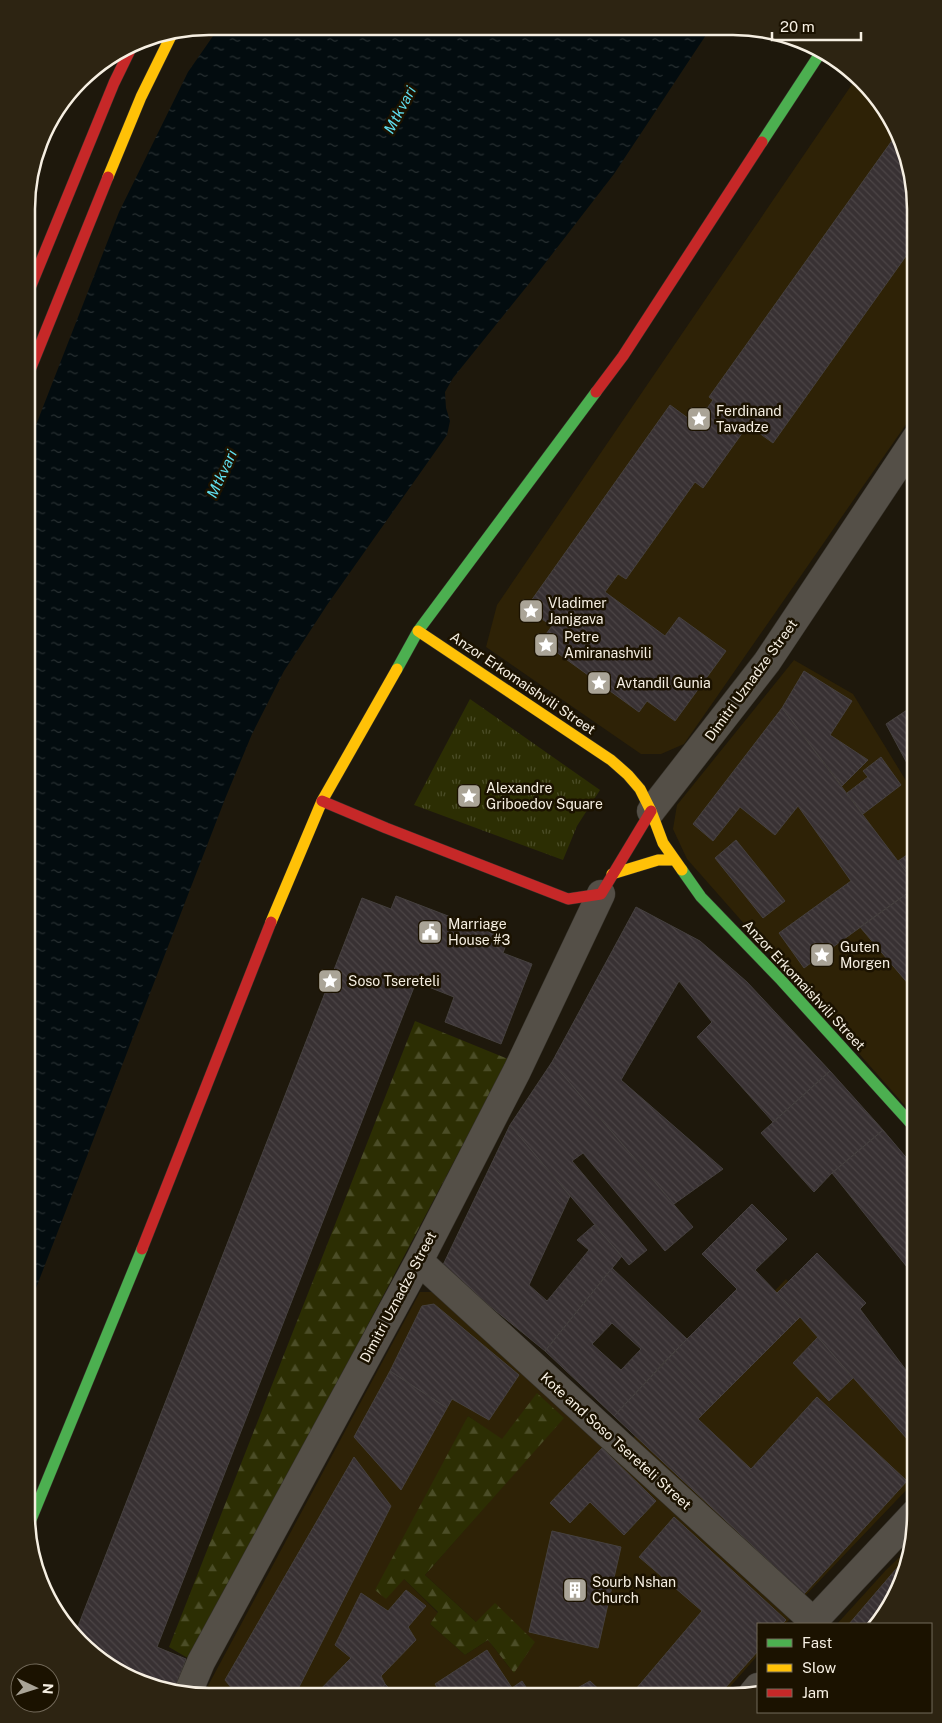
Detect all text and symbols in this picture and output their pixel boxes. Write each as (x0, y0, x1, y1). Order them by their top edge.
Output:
scale bar (772, 10, 861, 42)
text: 20 m (780, 18, 815, 35)
water label: Mtkvari (380, 83, 419, 136)
place label: Ferdinand Tavadze (716, 403, 782, 435)
place icon: Ferdinand Tavadze (686, 406, 712, 432)
water label: Mtkvari (203, 447, 240, 501)
place label: Vladimer Janjgava (548, 595, 607, 627)
place icon: Vladimer Janjgava (518, 598, 544, 624)
street label: Dimitri Uznadze Street (702, 616, 800, 744)
street label: Anzor Erkomaishvili Street (447, 628, 599, 738)
place label: Petre Amiranashvili (564, 629, 651, 661)
place icon: Petre Amiranashvili (533, 632, 559, 658)
place icon: Avtandil Gunia (586, 670, 612, 696)
place label: Avtandil Gunia (616, 675, 711, 691)
place label: Alexandre Griboedov Square (486, 780, 603, 812)
place icon: Alexandre Griboedov Square (456, 783, 482, 809)
place label: Marriage House #3 (448, 916, 510, 948)
street label: Anzor Erkomaishvili Street (740, 917, 868, 1053)
public building icon: Marriage House #3 (417, 919, 443, 945)
place label: Guten Morgen (840, 939, 890, 971)
place icon: Guten Morgen (809, 942, 835, 968)
place icon: Soso Tsereteli (317, 968, 343, 994)
place label: Soso Tsereteli (348, 973, 440, 989)
street label: Dimitri Uznadze Street (357, 1229, 439, 1365)
street label: Kote and Soso Tsereteli Street (537, 1369, 695, 1513)
place label: Sourb Nshan Church (592, 1574, 676, 1606)
building icon: Sourb Nshan Church (562, 1577, 588, 1603)
legend (757, 1623, 932, 1713)
text: Fast (802, 1634, 832, 1651)
text: Slow (802, 1659, 837, 1676)
north arrow (10, 1663, 60, 1713)
text: N (40, 1683, 56, 1695)
text: Jam (802, 1684, 829, 1701)

